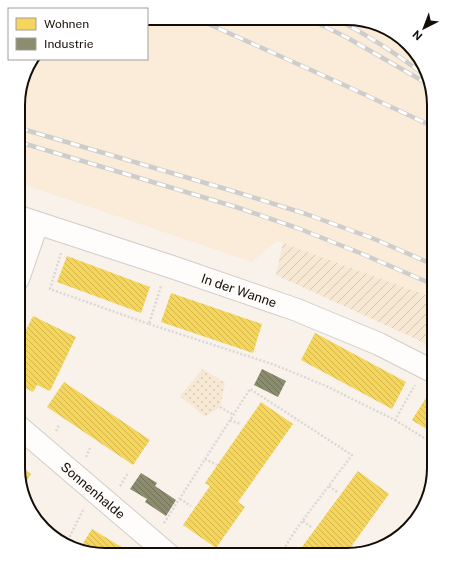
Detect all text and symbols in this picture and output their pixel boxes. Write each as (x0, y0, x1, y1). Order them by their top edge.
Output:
legend (8, 8, 148, 60)
north arrow (404, 8, 444, 48)
text: Wohnen (44, 17, 89, 31)
text: N (410, 28, 425, 43)
text: Industrie (44, 37, 94, 51)
street label: In der Wanne (200, 270, 279, 310)
street label: Sonnenhalde (58, 459, 128, 522)

